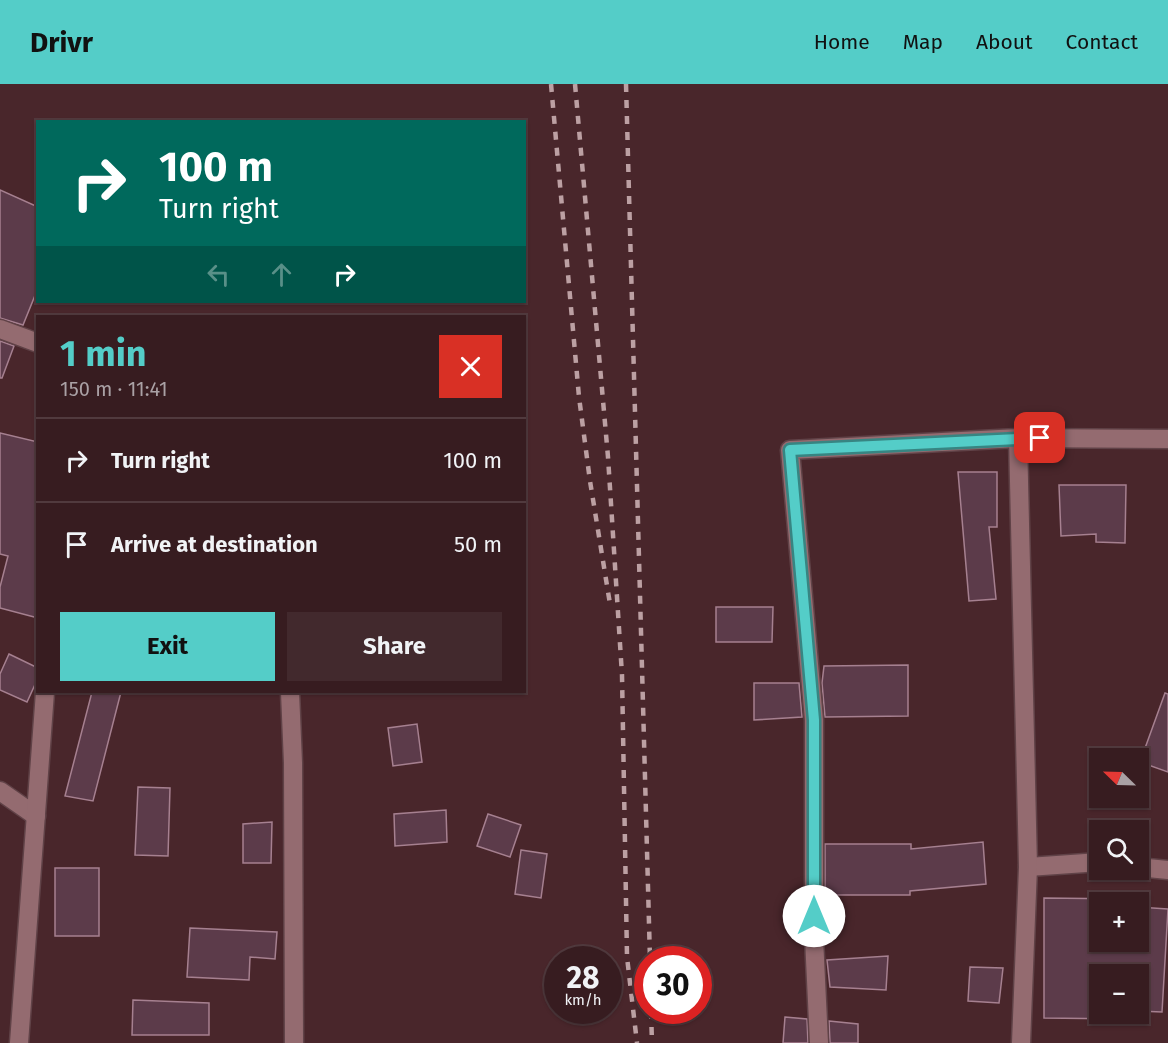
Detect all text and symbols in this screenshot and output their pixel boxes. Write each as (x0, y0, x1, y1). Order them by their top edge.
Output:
text: Drivr (30, 26, 93, 59)
text: Home (814, 29, 870, 55)
text: Map (903, 29, 943, 55)
text: About (976, 29, 1033, 55)
text: Contact (1066, 29, 1138, 55)
text: 100 m (159, 142, 273, 192)
icon: right (60, 144, 138, 222)
text: Turn right (159, 193, 279, 225)
icon: left (202, 258, 235, 291)
icon: ahead (265, 258, 298, 291)
icon: right (328, 258, 361, 291)
text: 1 min (60, 332, 147, 376)
button: close (439, 335, 502, 398)
text: 150 m · 11:41 (60, 377, 168, 401)
pin (1014, 412, 1065, 463)
icon: arrive (1023, 421, 1056, 454)
icon: right (60, 444, 93, 477)
text: Turn right (111, 447, 210, 474)
text: 100 m (443, 447, 502, 474)
icon: arrive (60, 528, 93, 561)
text: Arrive at destination (111, 531, 318, 558)
text: 50 m (454, 531, 502, 558)
button: Exit (60, 612, 275, 681)
button: Share (287, 612, 502, 681)
north arrow (1089, 748, 1149, 808)
map controls (1089, 748, 1149, 1024)
button: search (1089, 820, 1149, 880)
position arrow (782, 884, 846, 948)
button: + (1089, 892, 1149, 952)
speed limit sign: 30 (634, 946, 712, 1024)
text: 28 (567, 960, 599, 996)
button: − (1089, 964, 1149, 1024)
text: km/h (564, 991, 602, 1009)

